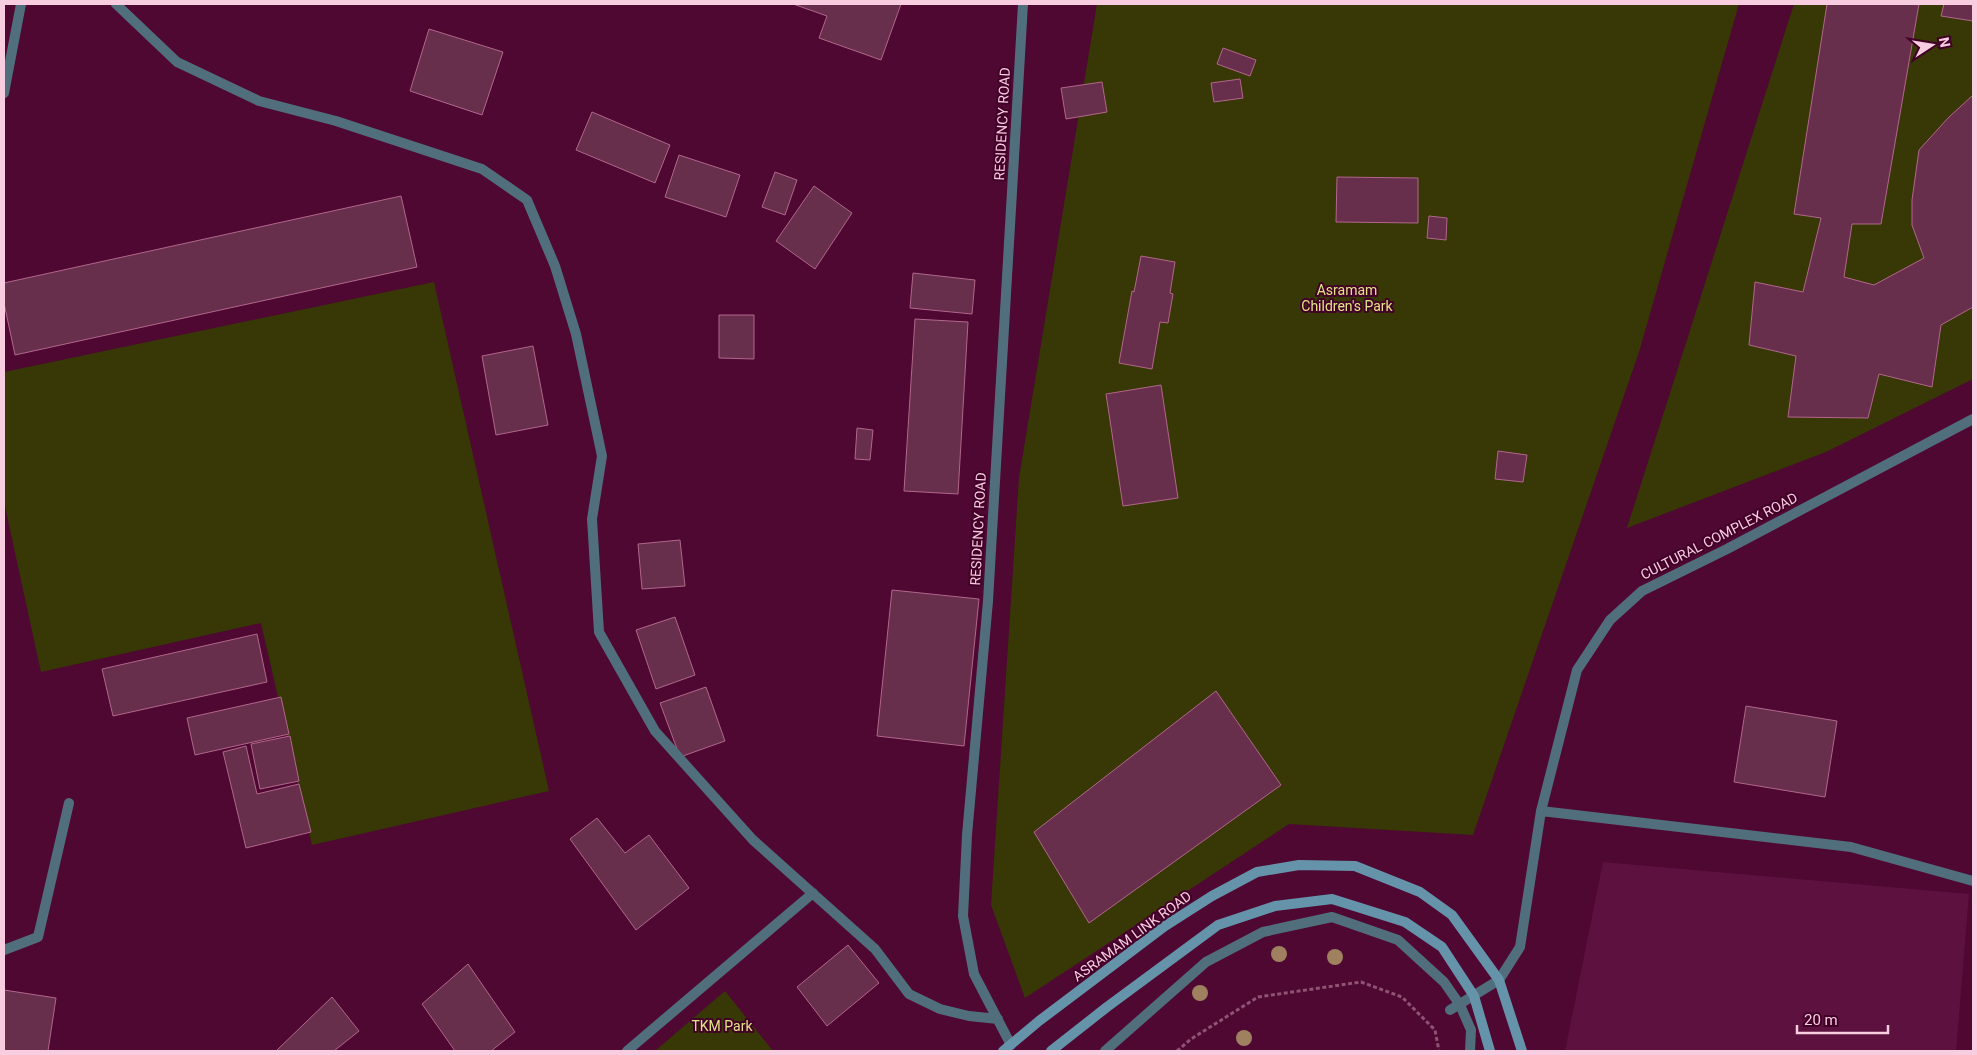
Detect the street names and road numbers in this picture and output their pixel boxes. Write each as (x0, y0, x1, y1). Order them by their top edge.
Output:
street label: RESIDENCY ROAD (991, 67, 1013, 181)
street label: RESIDENCY ROAD (967, 472, 989, 586)
street label: CULTURAL COMPLEX ROAD (1638, 489, 1800, 583)
street label: ASRAMAM LINK ROAD (1070, 888, 1194, 984)

